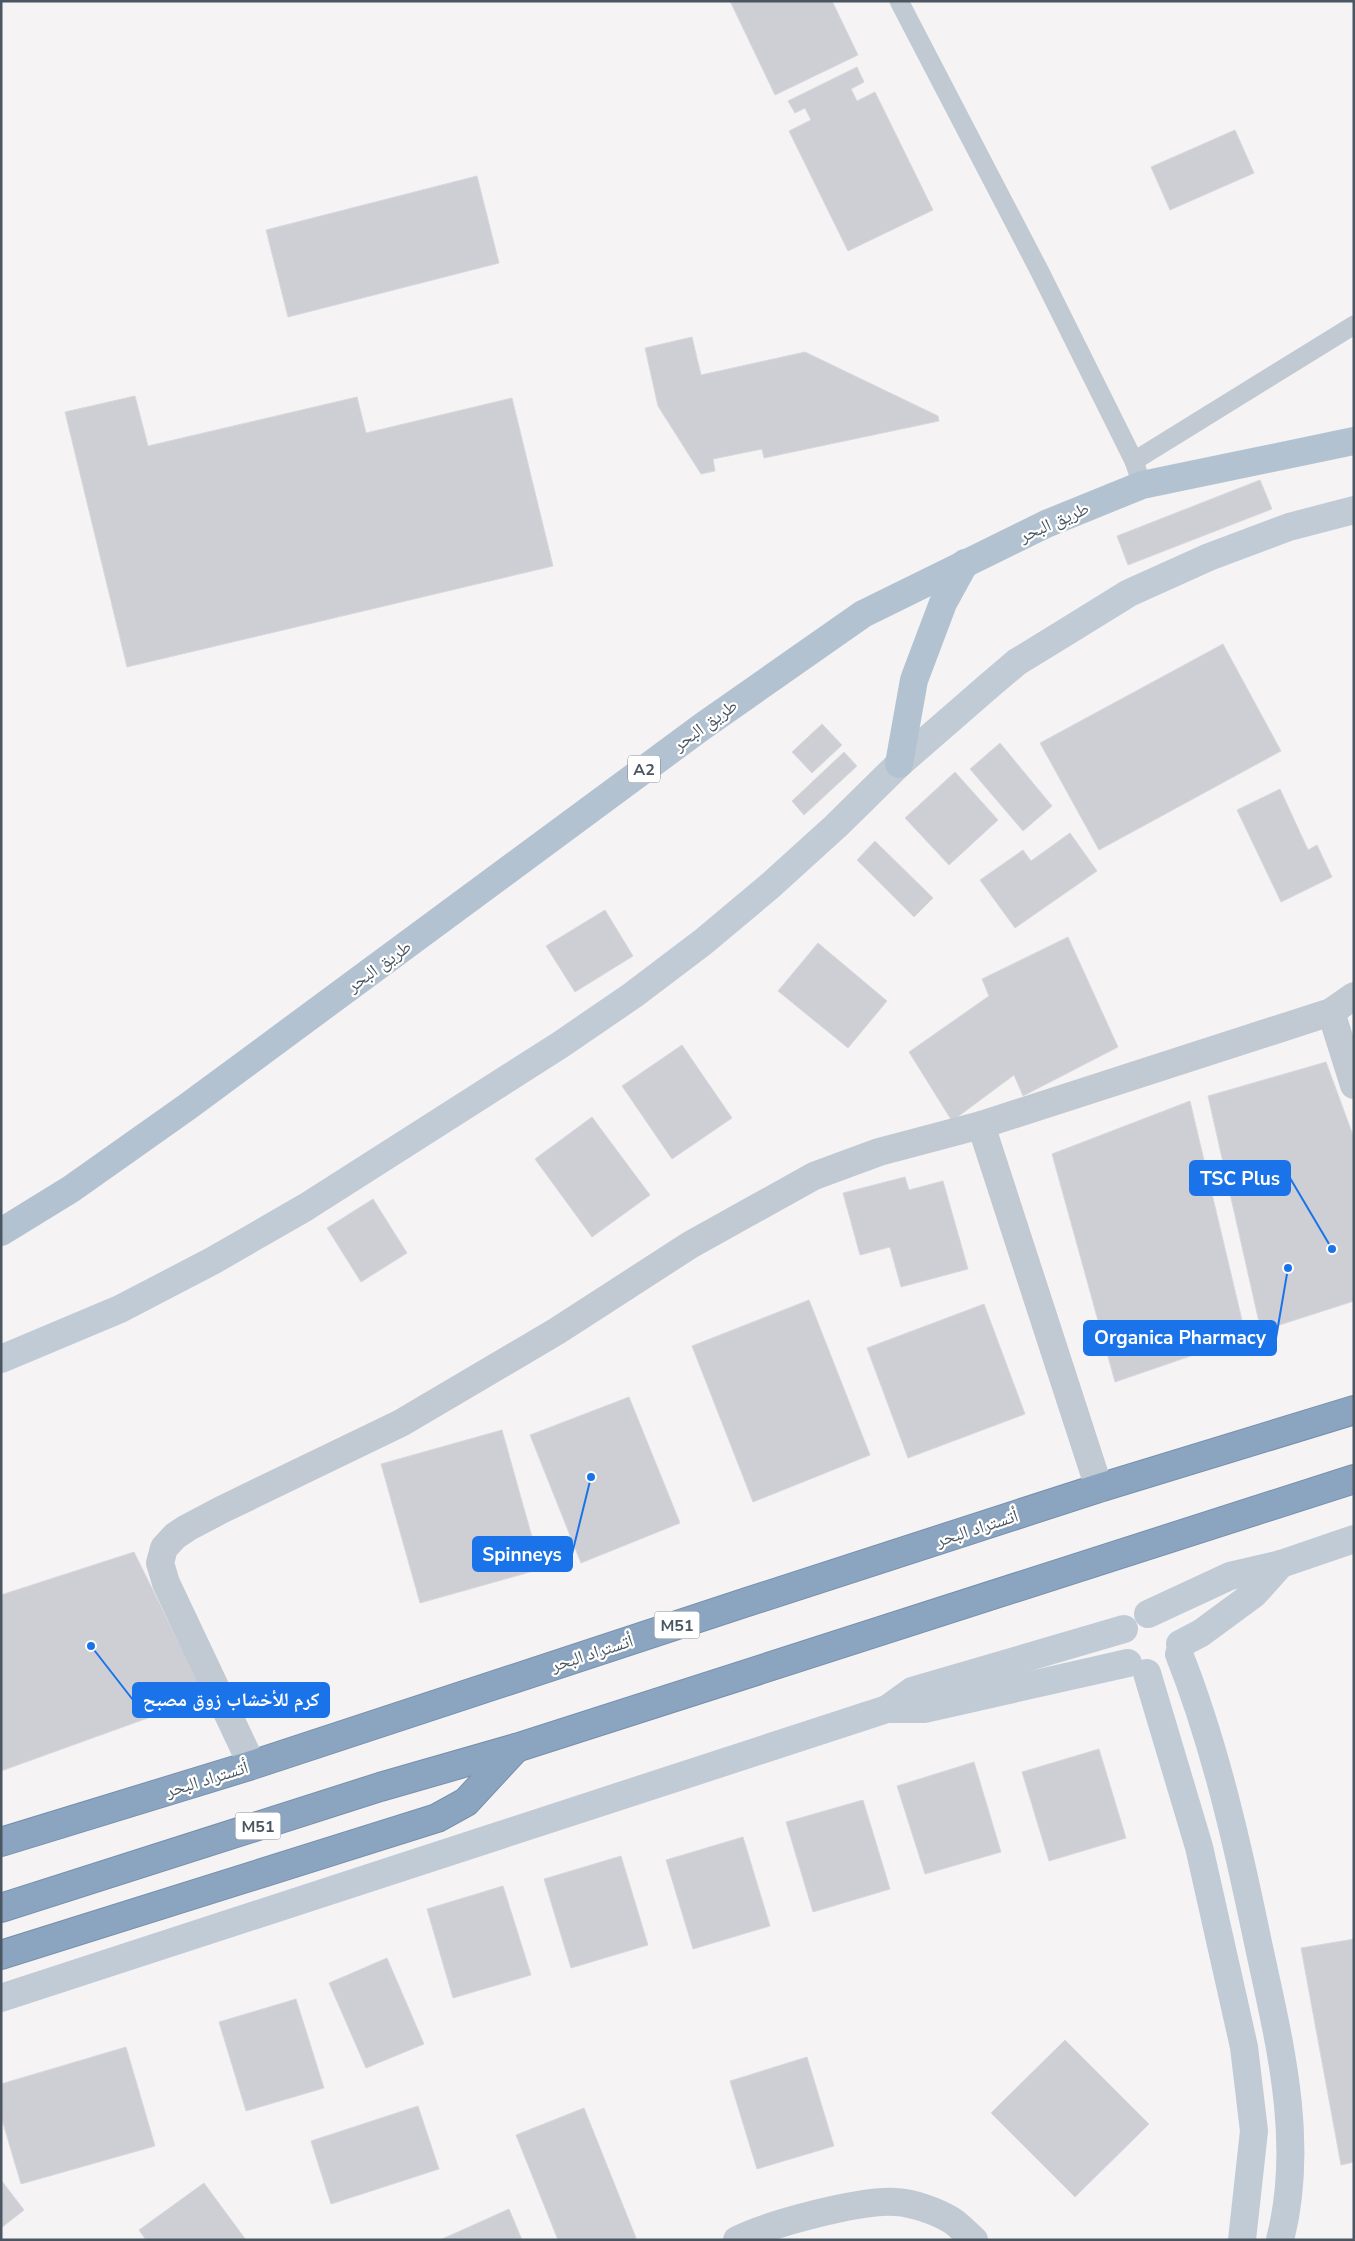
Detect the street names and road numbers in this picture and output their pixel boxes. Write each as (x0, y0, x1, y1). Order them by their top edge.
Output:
street label: طريق البحر (1014, 496, 1093, 548)
street label: طريق البحر (667, 694, 742, 757)
road number: A2 (628, 756, 660, 782)
street label: طريق البحر (341, 935, 416, 998)
street label: أتستراد البحر (932, 1503, 1021, 1553)
road number: M51 (654, 1612, 700, 1638)
street label: أتستراد البحر (547, 1628, 636, 1678)
street label: أتستراد البحر (162, 1755, 251, 1803)
road number: M51 (236, 1812, 280, 1840)

